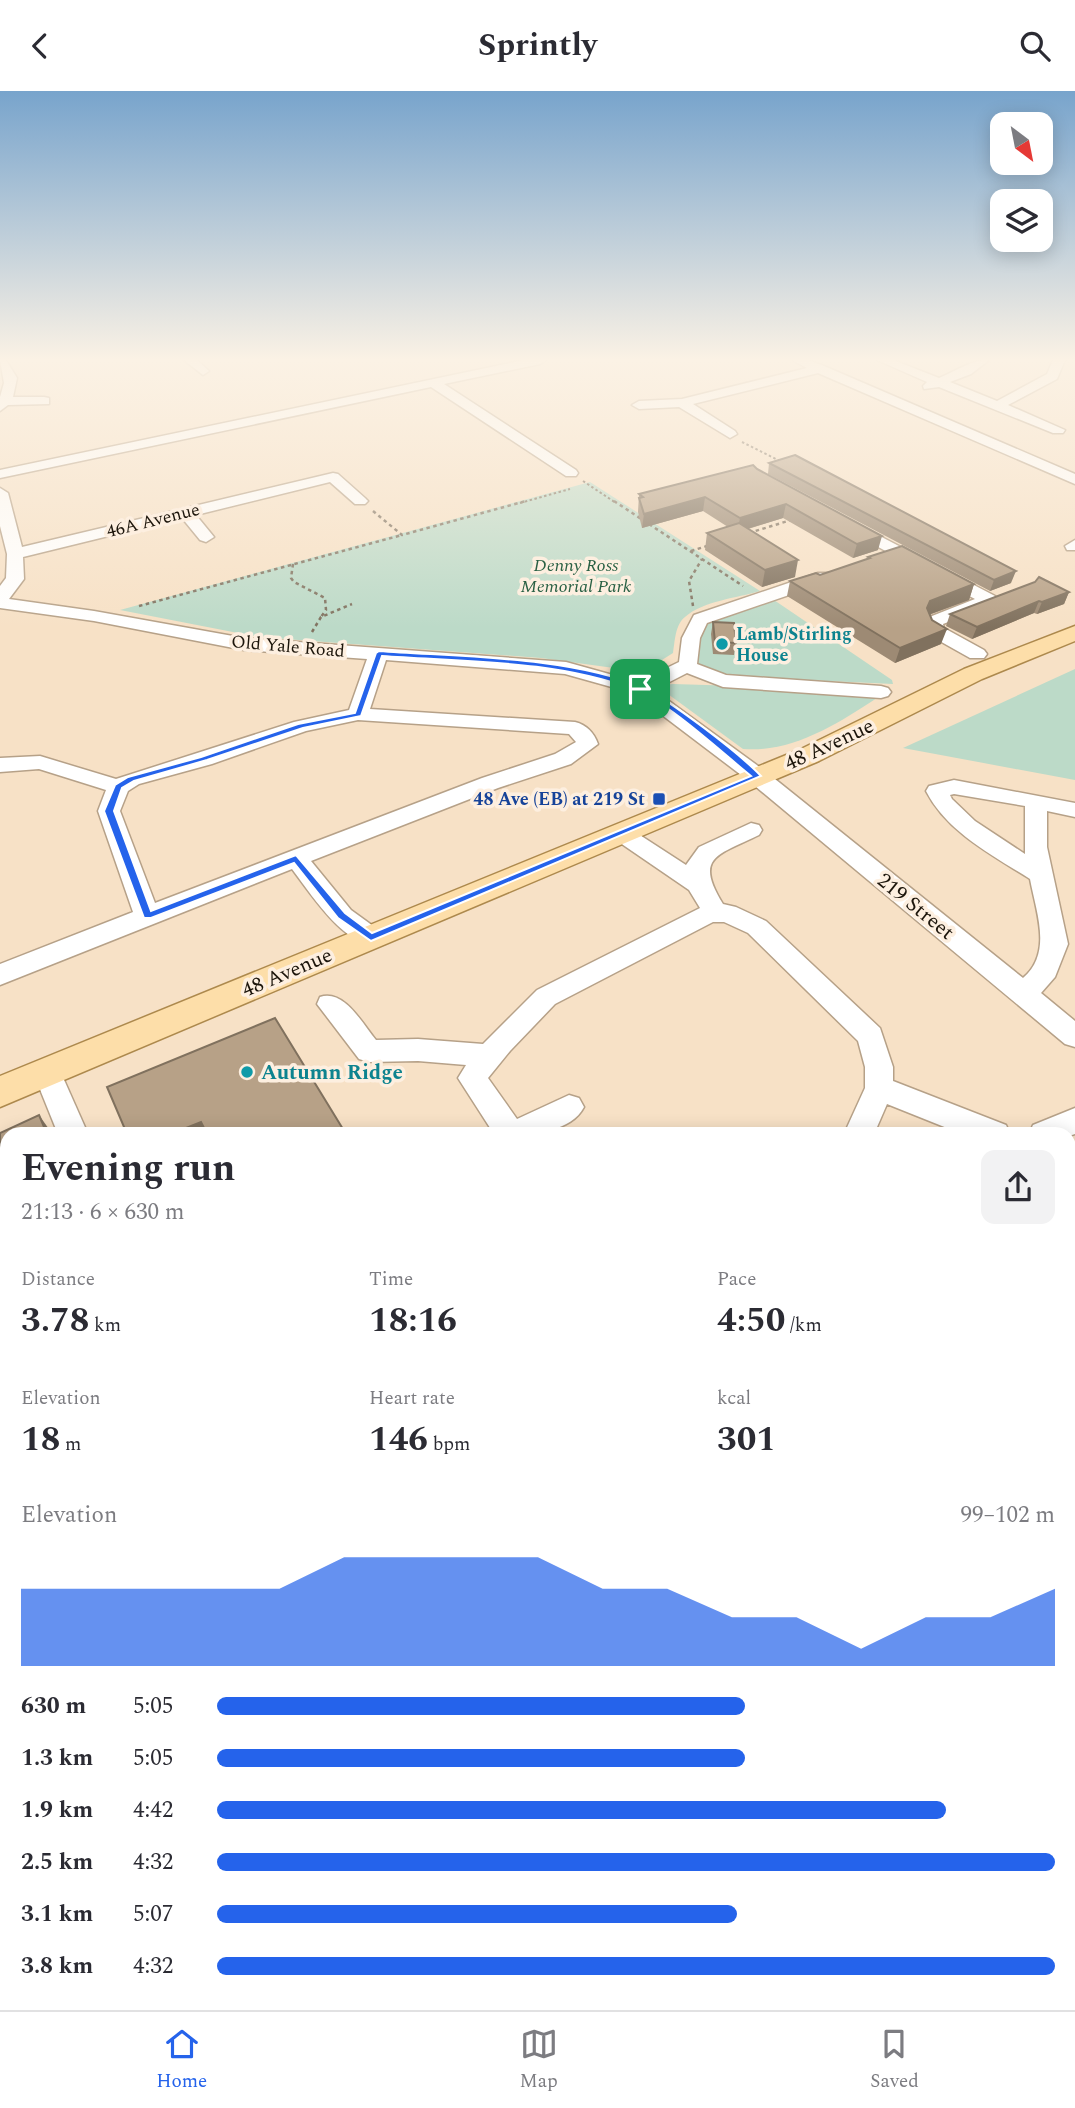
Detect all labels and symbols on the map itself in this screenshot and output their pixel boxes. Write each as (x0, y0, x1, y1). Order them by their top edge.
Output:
north arrow (990, 112, 1054, 175)
street label: 46A Avenue (104, 496, 203, 545)
park label: Denny Ross Memorial Park (521, 552, 632, 600)
place label: Lamb/Stirling House (736, 621, 852, 669)
street label: Old Yale Road (230, 628, 346, 665)
marker: Lamb/Stirling House (714, 636, 730, 652)
pin (610, 659, 670, 719)
street label: 48 Avenue (779, 710, 879, 780)
place label: 48 Ave (EB) at 219 St (473, 786, 645, 813)
marker: 48 Ave (EB) at 219 St (651, 791, 667, 807)
street label: 219 Street (870, 865, 961, 948)
street label: 48 Avenue (237, 940, 338, 1006)
place label: Autumn Ridge (261, 1057, 403, 1089)
marker: Autumn Ridge (239, 1064, 255, 1080)

